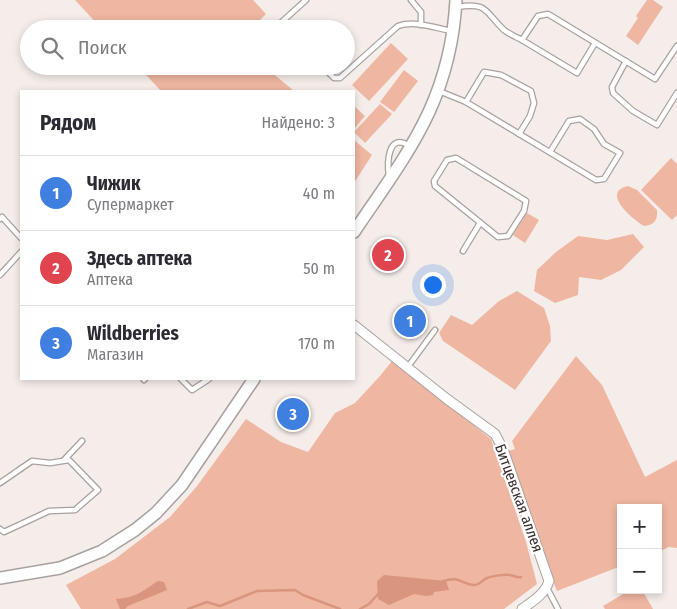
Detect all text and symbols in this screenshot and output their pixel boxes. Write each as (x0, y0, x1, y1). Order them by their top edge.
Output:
search box (20, 20, 355, 75)
icon: search (38, 34, 66, 62)
text: Поиск (78, 36, 127, 59)
text: Рядом (40, 110, 96, 136)
text: Найдено: 3 (262, 113, 335, 132)
text: Чижик (87, 172, 141, 195)
text: 1 (53, 184, 59, 203)
text: 40 m (303, 184, 335, 203)
text: Супермаркет (87, 195, 174, 214)
pin: 2 (372, 236, 404, 274)
text: Здесь аптека (87, 247, 192, 270)
text: 2 (52, 259, 60, 278)
text: 50 m (303, 259, 335, 278)
text: Аптека (87, 270, 133, 289)
your location (420, 272, 446, 298)
pin: 1 (394, 302, 426, 340)
text: Wildberries (87, 322, 179, 345)
text: 3 (52, 334, 60, 353)
text: 170 m (298, 334, 335, 353)
text: Магазин (87, 345, 144, 364)
pin: 3 (277, 395, 309, 433)
street label: Битцевская аллея (491, 441, 547, 555)
map controls (617, 504, 662, 594)
button: + (617, 504, 662, 549)
button: − (617, 549, 662, 594)

